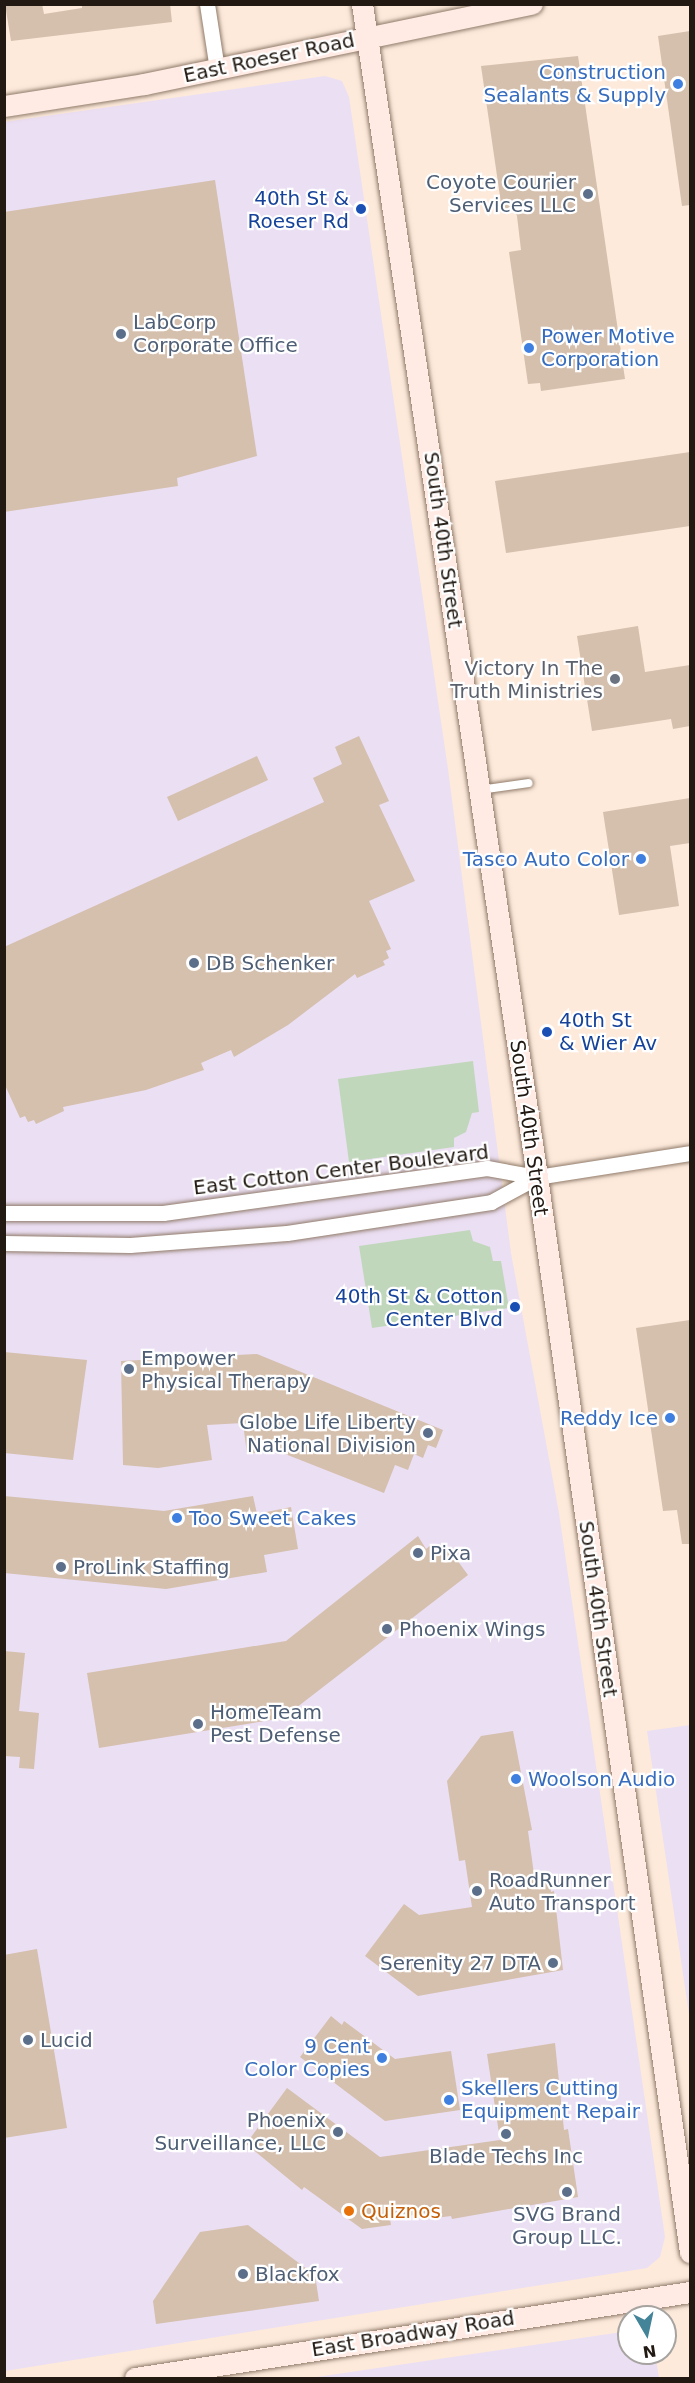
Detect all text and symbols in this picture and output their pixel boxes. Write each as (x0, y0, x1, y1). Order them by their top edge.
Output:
street label: East Roeser Road (181, 28, 357, 88)
place label: Construction Sealants & Supply (484, 60, 666, 107)
marker: Construction Sealants & Supply (671, 77, 685, 91)
place label: Coyote Courier Services LLC (426, 170, 576, 217)
place label: 40th St & Roeser Rd (248, 186, 349, 233)
marker: Coyote Courier Services LLC (581, 187, 595, 201)
marker: 40th St & Roeser Rd (354, 202, 368, 216)
place label: LabCorp Corporate Office (133, 310, 298, 357)
place label: Power Motive Corporation (541, 324, 675, 371)
marker: LabCorp Corporate Office (114, 327, 128, 341)
marker: Power Motive Corporation (522, 341, 536, 355)
street label: South 40th Street (419, 450, 467, 630)
place label: Victory In The Truth Ministries (450, 656, 603, 703)
marker: Victory In The Truth Ministries (608, 672, 622, 686)
place label: Tasco Auto Color (463, 847, 629, 871)
marker: Tasco Auto Color (634, 852, 648, 866)
place label: DB Schenker (206, 951, 334, 975)
marker: DB Schenker (187, 956, 201, 970)
place label: 40th St & Wier Av (559, 1008, 657, 1055)
marker: 40th St & Wier Av (540, 1025, 554, 1039)
street label: South 40th Street (505, 1038, 553, 1218)
street label: East Cotton Center Boulevard (192, 1140, 490, 1200)
place label: 40th St & Cotton Center Blvd (335, 1284, 503, 1331)
marker: 40th St & Cotton Center Blvd (508, 1300, 522, 1314)
place label: Empower Physical Therapy (141, 1346, 311, 1393)
marker: Empower Physical Therapy (122, 1362, 136, 1376)
place label: Reddy Ice (560, 1406, 658, 1430)
place label: Globe Life Liberty National Division (239, 1410, 416, 1457)
marker: Reddy Ice (663, 1411, 677, 1425)
marker: Globe Life Liberty National Division (421, 1426, 435, 1440)
place label: Too Sweet Cakes (189, 1506, 356, 1530)
marker: Too Sweet Cakes (170, 1511, 184, 1525)
street label: South 40th Street (574, 1519, 622, 1699)
place label: Pixa (430, 1541, 471, 1565)
marker: Pixa (411, 1546, 425, 1560)
place label: ProLink Staffing (73, 1555, 230, 1579)
marker: ProLink Staffing (54, 1560, 68, 1574)
place label: Phoenix Wings (399, 1617, 545, 1641)
marker: Phoenix Wings (380, 1622, 394, 1636)
place label: HomeTeam Pest Defense (210, 1700, 341, 1747)
marker: HomeTeam Pest Defense (191, 1717, 205, 1731)
place label: Woolson Audio (528, 1767, 675, 1791)
marker: Woolson Audio (509, 1772, 523, 1786)
place label: RoadRunner Auto Transport (489, 1868, 636, 1915)
marker: RoadRunner Auto Transport (470, 1884, 484, 1898)
place label: Serenity 27 DTA (380, 1951, 541, 1975)
marker: Serenity 27 DTA (546, 1956, 560, 1970)
place label: Lucid (40, 2028, 93, 2052)
marker: Lucid (21, 2033, 35, 2047)
place label: 9 Cent Color Copies (244, 2034, 370, 2081)
marker: 9 Cent Color Copies (375, 2051, 389, 2065)
place label: Skellers Cutting Equipment Repair (461, 2076, 640, 2123)
marker: Skellers Cutting Equipment Repair (442, 2093, 456, 2107)
place label: Phoenix Surveillance, LLC (154, 2108, 326, 2155)
marker: Phoenix Surveillance, LLC (331, 2125, 345, 2139)
marker: Blade Techs Inc (499, 2127, 513, 2141)
place label: Blade Techs Inc (429, 2144, 583, 2168)
marker: SVG Brand Group LLC. (560, 2185, 574, 2199)
place label: Quiznos (361, 2199, 441, 2223)
place label: SVG Brand Group LLC. (512, 2202, 622, 2249)
marker: Quiznos (342, 2204, 356, 2218)
place label: Blackfox (255, 2262, 340, 2286)
marker: Blackfox (236, 2267, 250, 2281)
north arrow (617, 2305, 677, 2365)
street label: East Broadway Road (310, 2306, 516, 2362)
text: N (641, 2341, 658, 2362)

